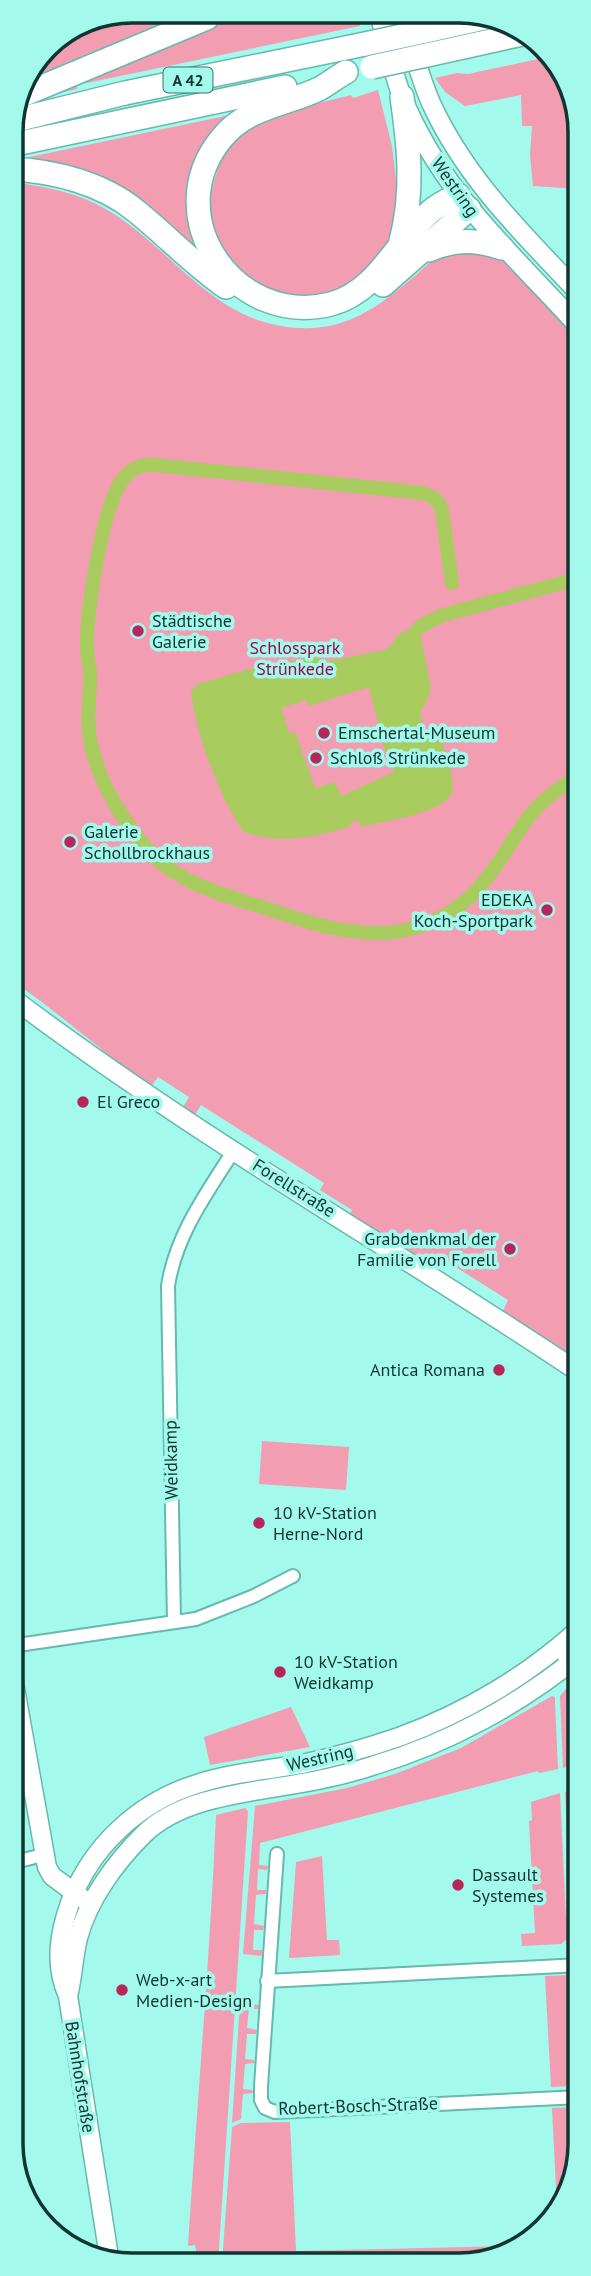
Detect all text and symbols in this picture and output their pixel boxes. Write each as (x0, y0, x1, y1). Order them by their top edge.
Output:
road number: A 42 (164, 68, 212, 92)
street label: Westring (427, 152, 484, 221)
place label: Städtische Galerie (152, 609, 232, 653)
marker: Städtische Galerie (130, 623, 146, 639)
park label: Schlosspark Strünkede (250, 636, 341, 680)
place label: Emschertal-Museum (338, 721, 495, 744)
marker: Emschertal-Museum (316, 725, 332, 741)
place label: Schloß Strünkede (330, 746, 466, 769)
marker: Schloß Strünkede (308, 750, 324, 766)
place label: Galerie Schollbrockhaus (84, 820, 210, 864)
marker: Galerie Schollbrockhaus (62, 834, 78, 850)
place label: EDEKA Koch-Sportpark (414, 888, 533, 932)
marker: EDEKA Koch-Sportpark (539, 902, 555, 918)
place label: El Greco (97, 1090, 160, 1113)
marker: El Greco (75, 1094, 91, 1110)
street label: Forellstraße (249, 1153, 340, 1222)
place label: Grabdenkmal der Familie von Forell (357, 1227, 497, 1271)
marker: Grabdenkmal der Familie von Forell (502, 1241, 518, 1257)
place label: Antica Romana (370, 1358, 485, 1381)
marker: Antica Romana (491, 1362, 507, 1378)
street label: Weidkamp (158, 1420, 183, 1500)
place label: 10 kV-Station Herne-Nord (273, 1501, 377, 1545)
marker: 10 kV-Station Herne-Nord (251, 1515, 267, 1531)
place label: 10 kV-Station Weidkamp (294, 1650, 398, 1694)
marker: 10 kV-Station Weidkamp (272, 1664, 288, 1680)
street label: Westring (284, 1739, 355, 1776)
place label: Dassault Systemes (472, 1863, 544, 1907)
marker: Dassault Systemes (450, 1877, 466, 1893)
place label: Web-x-art Medien-Design (136, 1968, 252, 2012)
marker: Web-x-art Medien-Design (114, 1982, 130, 1998)
street label: Bahnhofstraße (60, 2019, 101, 2134)
street label: Robert-Bosch-Straße (278, 2091, 438, 2120)

